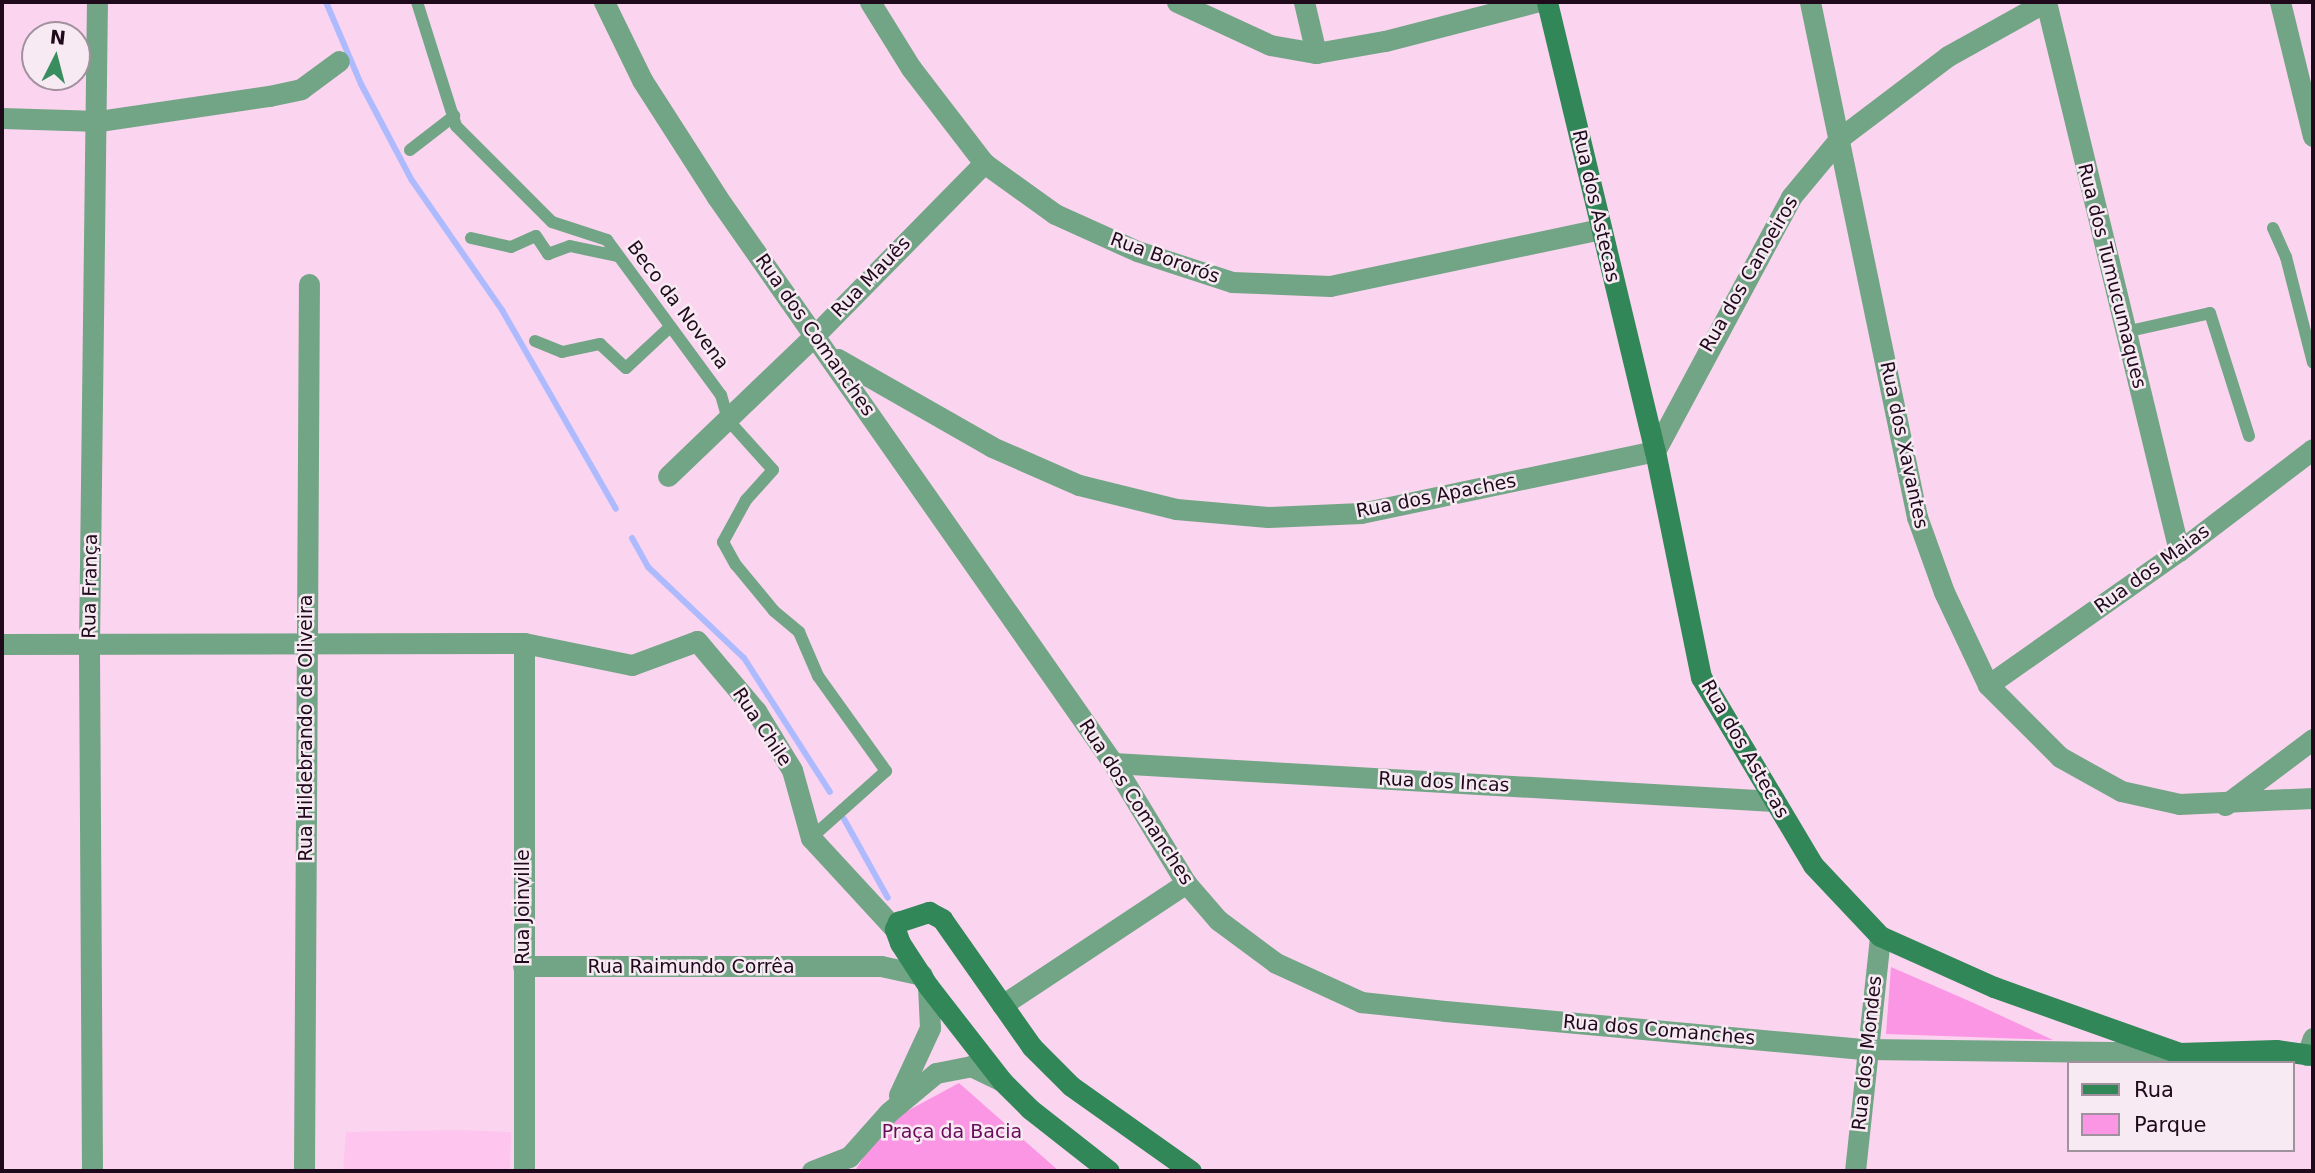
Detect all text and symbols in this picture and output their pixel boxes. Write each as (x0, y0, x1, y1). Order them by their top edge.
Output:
north arrow (21, 21, 91, 91)
text: N (49, 25, 67, 49)
street label: Rua dos Astecas (1567, 128, 1625, 284)
street label: Rua dos Tumucumaques (2073, 161, 2151, 391)
street label: Rua dos Canoeiros (1695, 192, 1803, 356)
street label: Rua Bororós (1107, 228, 1223, 288)
street label: Rua Mauês (827, 232, 915, 322)
street label: Beco da Novena (622, 236, 734, 374)
street label: Rua dos Comanches (750, 249, 880, 421)
street label: Rua dos Xavantes (1875, 359, 1933, 531)
street label: Rua dos Apaches (1354, 469, 1518, 523)
street label: Rua dos Maias (2090, 520, 2214, 618)
street label: Rua França (78, 533, 102, 639)
street label: Rua Hildebrando de Oliveira (295, 595, 317, 861)
street label: Rua dos Astecas (1696, 676, 1794, 822)
street label: Rua Chile (727, 683, 797, 771)
street label: Rua dos Comanches (1074, 715, 1198, 889)
street label: Rua dos Incas (1378, 767, 1510, 797)
street label: Rua Joinville (512, 849, 534, 965)
street label: Rua Raimundo Corrêa (587, 956, 795, 978)
street label: Rua dos Mondes (1848, 975, 1886, 1131)
street label: Rua dos Comanches (1562, 1010, 1756, 1050)
legend (2066, 1061, 2294, 1152)
text: Rua (2134, 1078, 2174, 1102)
text: Parque (2134, 1113, 2206, 1137)
park label: Praça da Bacia (882, 1121, 1022, 1143)

